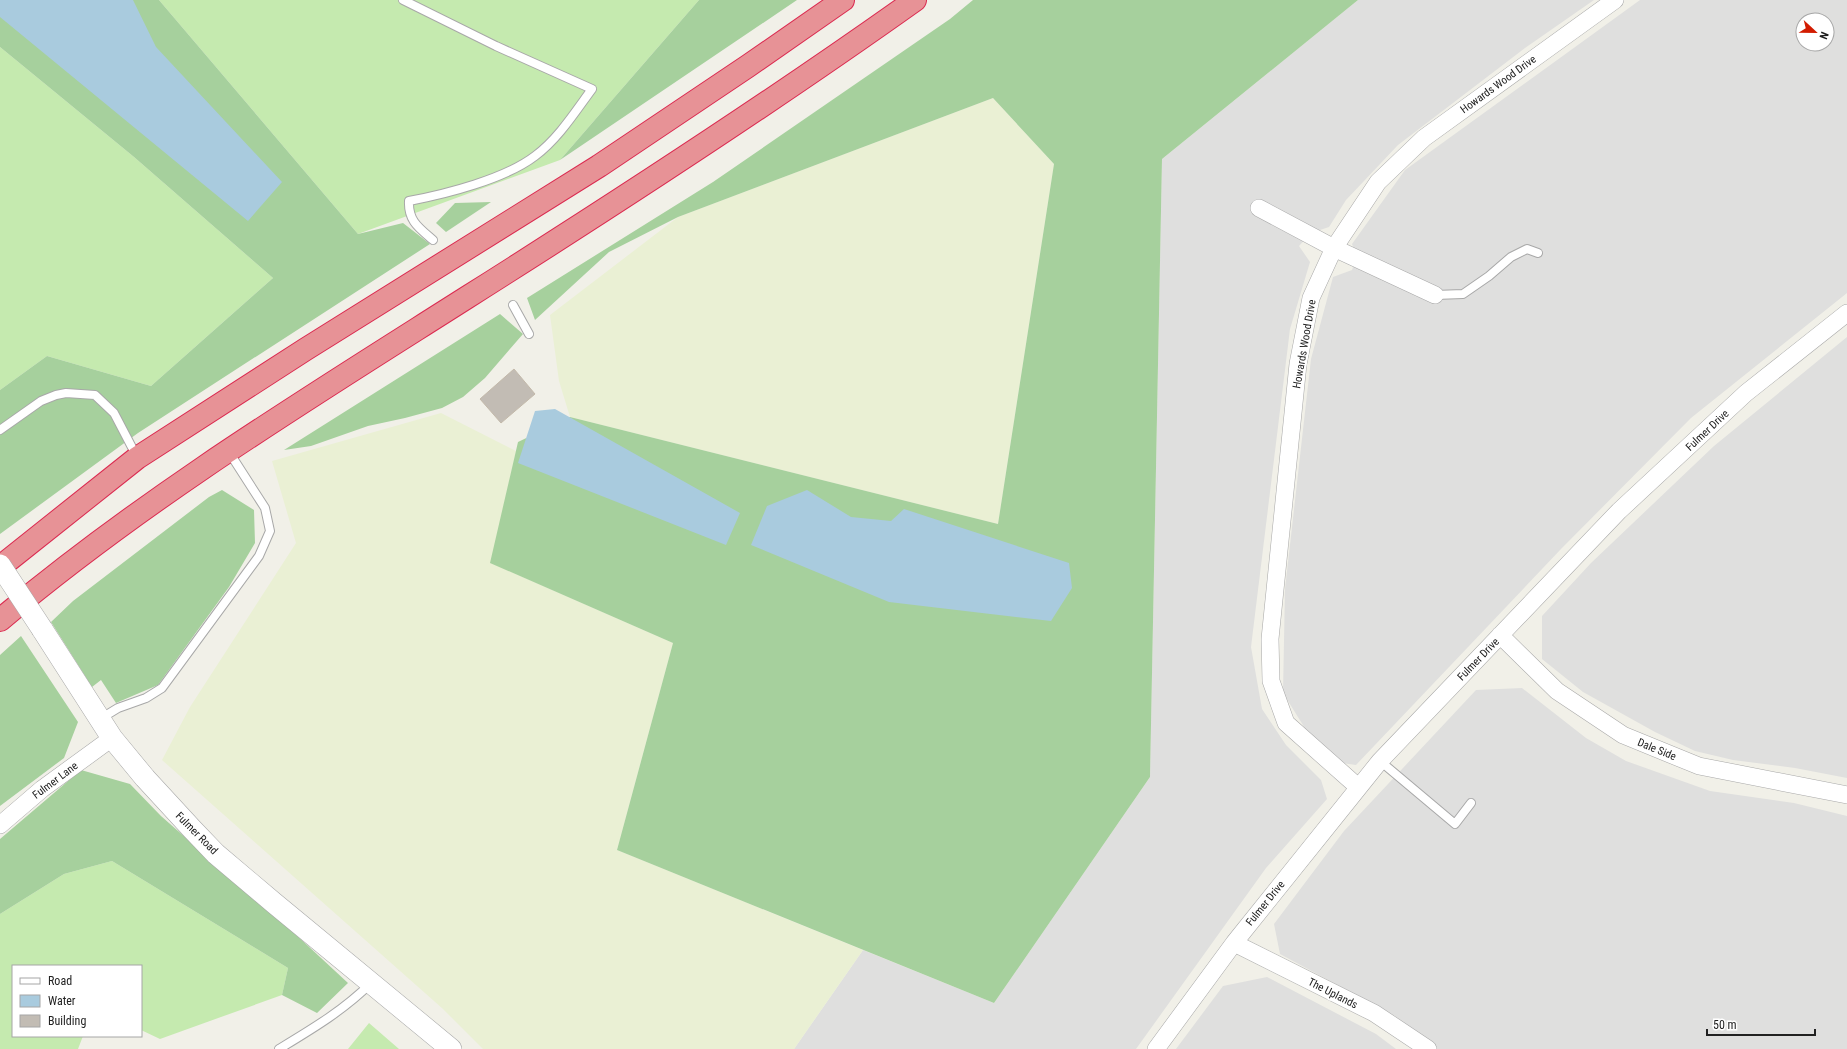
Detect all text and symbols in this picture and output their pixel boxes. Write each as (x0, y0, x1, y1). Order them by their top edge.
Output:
north arrow (1795, 12, 1835, 52)
text: N (1816, 30, 1831, 41)
street label: Howards Wood Drive (1458, 53, 1539, 116)
street label: Howards Wood Drive (1290, 299, 1319, 390)
street label: Fulmer Drive (1683, 407, 1732, 454)
street label: Fulmer Drive (1455, 635, 1502, 683)
street label: Dale Side (1636, 736, 1678, 763)
street label: Fulmer Lane (30, 759, 81, 802)
street label: Fulmer Road (173, 810, 220, 857)
street label: Fulmer Drive (1243, 878, 1288, 928)
legend (12, 965, 142, 1037)
text: Road (48, 974, 72, 988)
street label: The Uplands (1306, 975, 1360, 1011)
text: Water (48, 994, 76, 1008)
scale bar (1707, 1011, 1815, 1037)
text: Building (48, 1014, 86, 1028)
text: 50 m (1713, 1018, 1737, 1032)

